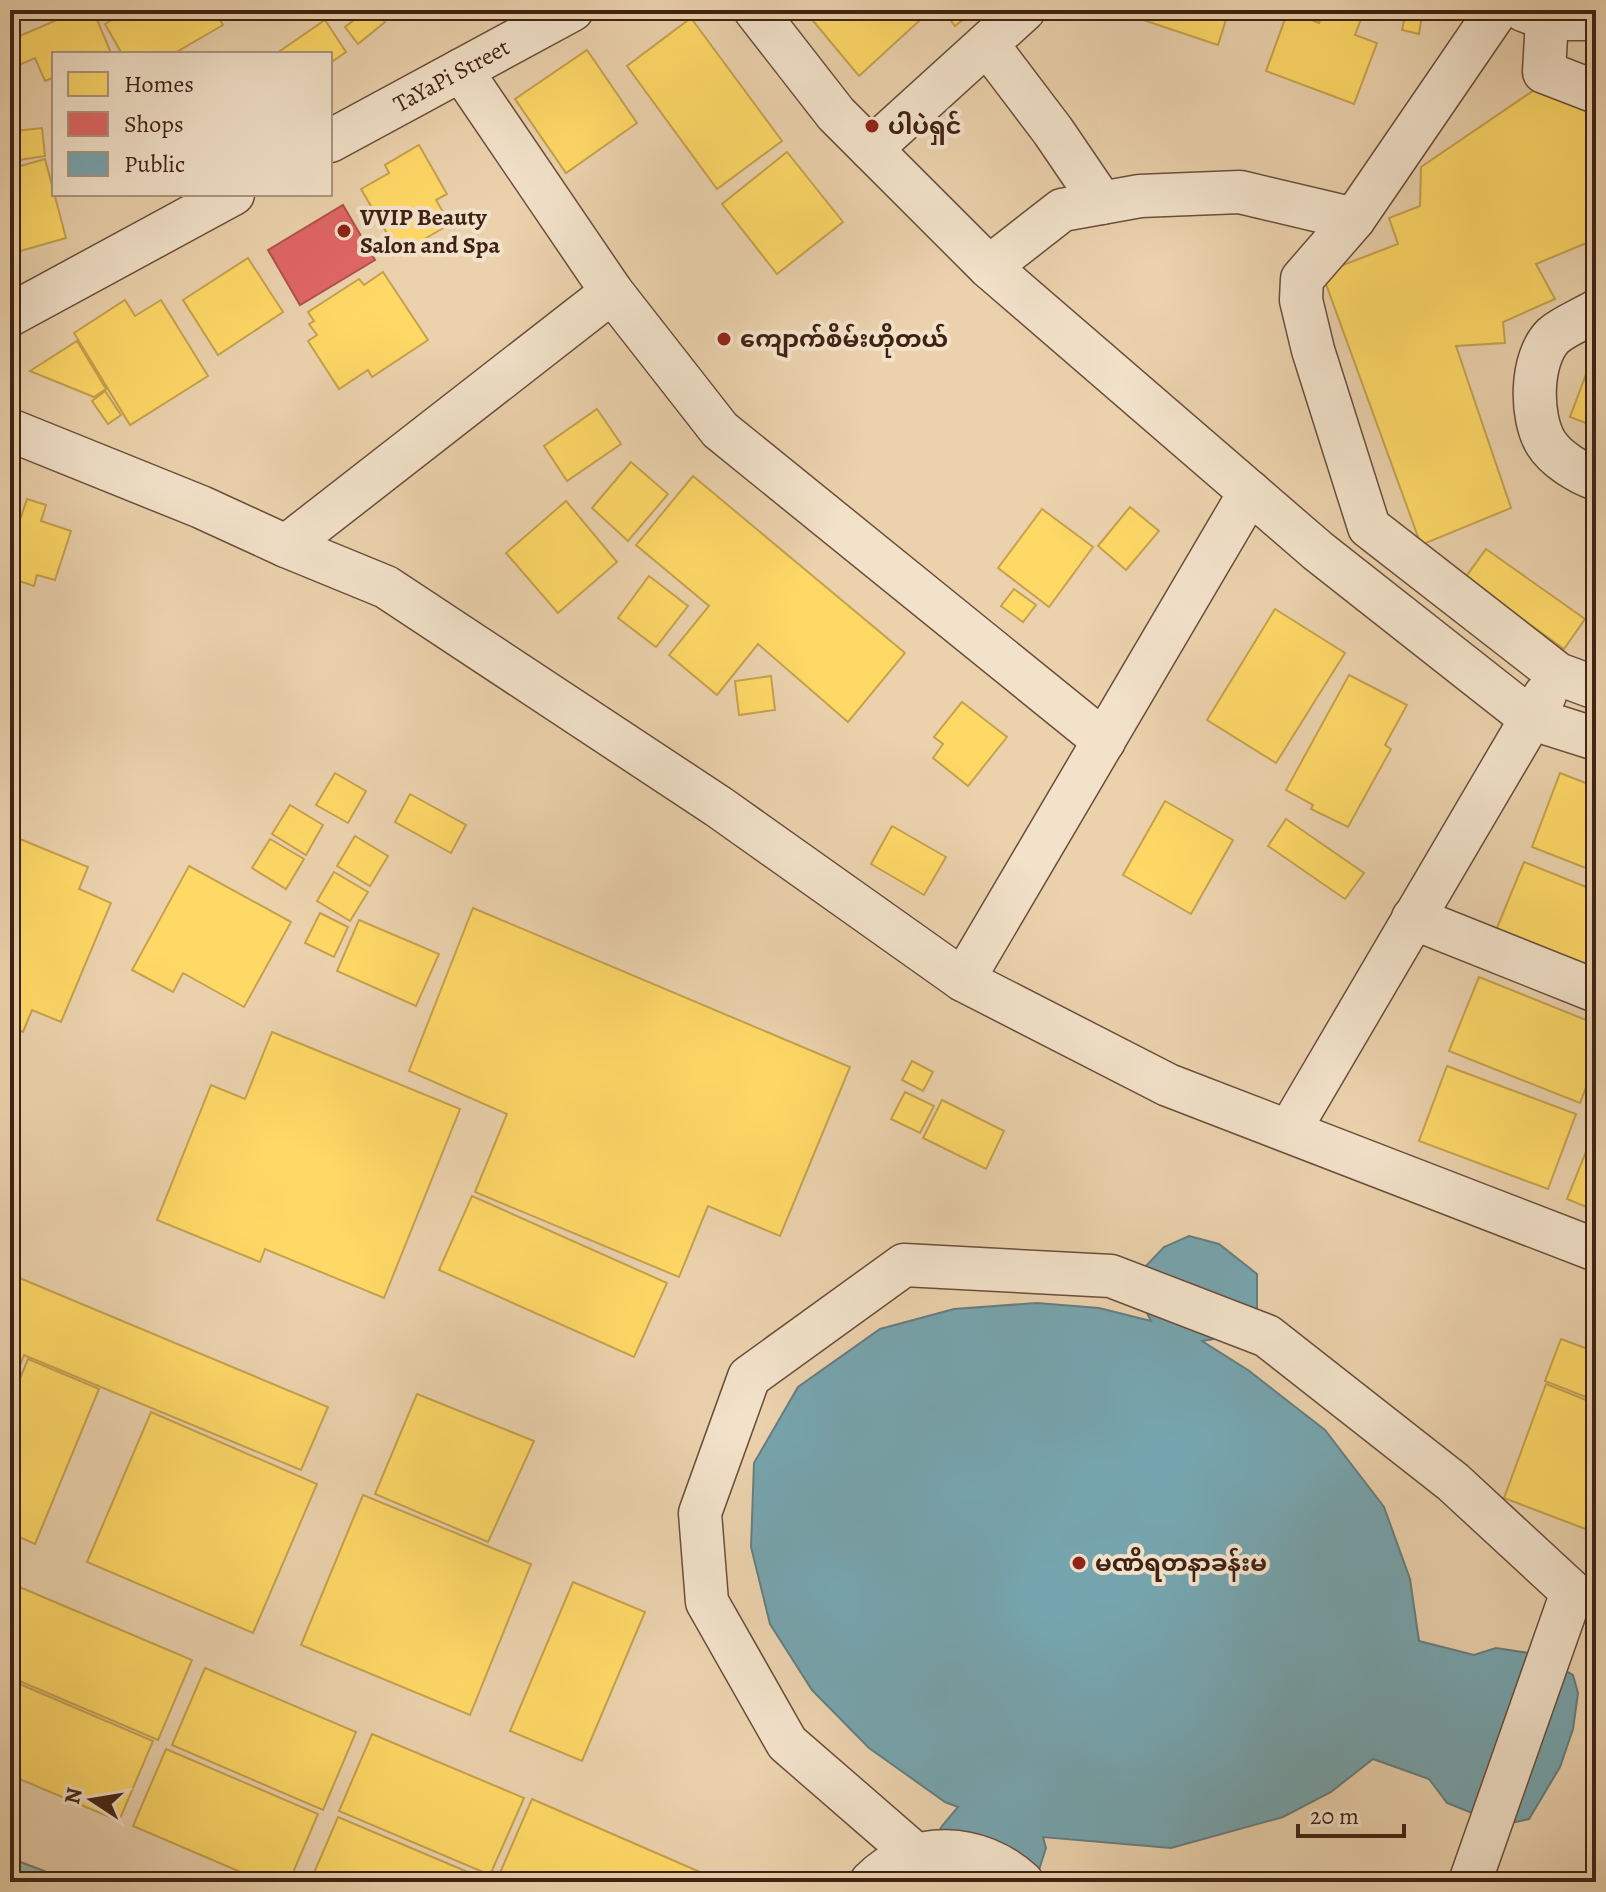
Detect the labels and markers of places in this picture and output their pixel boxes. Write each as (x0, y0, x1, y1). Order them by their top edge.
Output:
place label: ပါပဲရှင် (888, 110, 962, 145)
marker: ပါပဲရှင် (863, 117, 881, 135)
place label: VVIP Beauty Salon and Spa (359, 201, 500, 261)
marker: VVIP Beauty Salon and Spa (335, 222, 353, 240)
place label: ကျောက်စိမ်းဟိုတယ် (740, 323, 948, 359)
marker: ကျောက်စိမ်းဟိုတယ် (715, 330, 733, 348)
place label: မဏိရတနာခန်းမ (1095, 1547, 1267, 1582)
marker: မဏိရတနာခန်းမ (1070, 1554, 1088, 1572)

